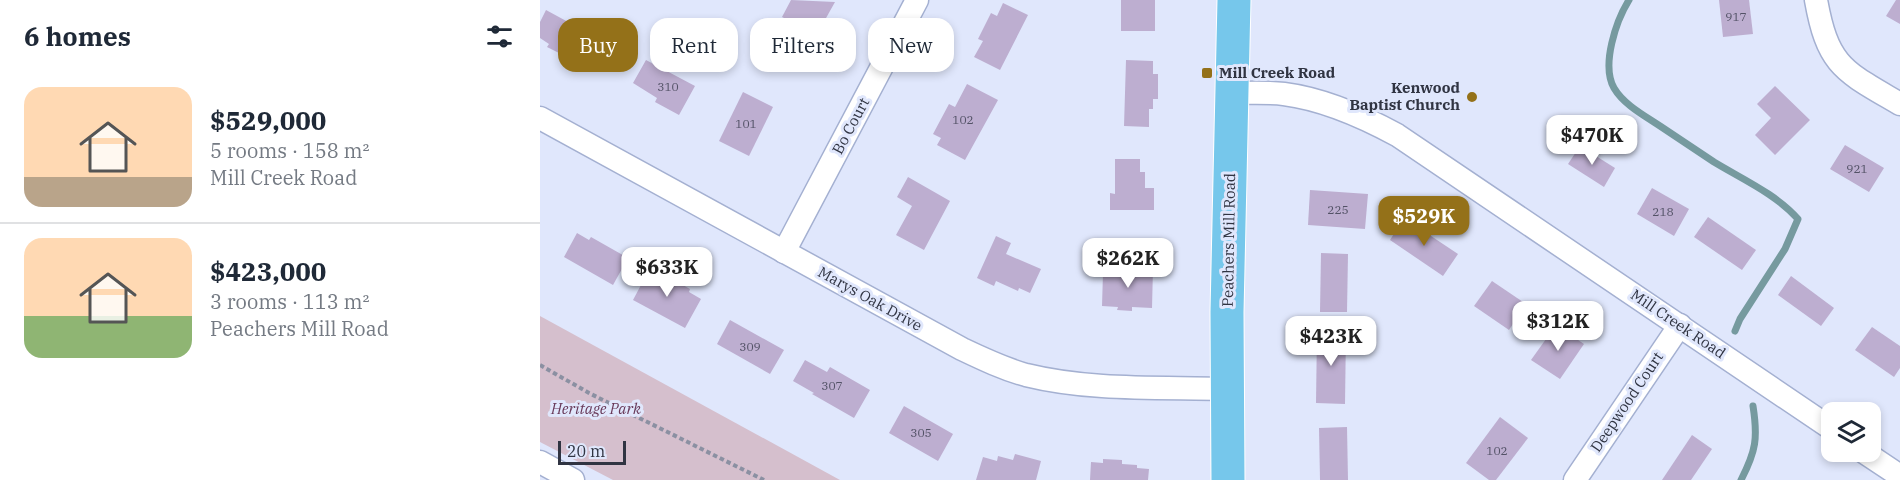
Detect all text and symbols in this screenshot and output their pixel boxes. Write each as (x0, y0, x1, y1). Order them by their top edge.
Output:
house number: 917 (1725, 9, 1747, 24)
chip: Buy (558, 18, 638, 72)
chip: Rent (650, 18, 738, 72)
chip: Filters (750, 18, 856, 72)
chip: New (868, 18, 954, 72)
text: 6 homes (24, 19, 131, 53)
icon: filters (483, 20, 516, 53)
place label: Mill Creek Road (1219, 63, 1336, 82)
marker: Mill Creek Road (1200, 66, 1214, 80)
place label: Kenwood Baptist Church (1349, 78, 1461, 114)
house number: 310 (657, 79, 679, 94)
marker: Kenwood Baptist Church (1465, 90, 1479, 104)
street label: Bo Court (828, 94, 873, 157)
text: $529,000 (210, 103, 326, 137)
icon: home (72, 111, 144, 183)
house number: 102 (952, 112, 974, 127)
pin: $470K (1550, 115, 1634, 166)
house number: 101 (735, 116, 757, 131)
text: $470K (1560, 121, 1624, 148)
text: 5 rooms · 158 m² (210, 137, 369, 164)
house number: 921 (1846, 161, 1868, 176)
text: Mill Creek Road (210, 164, 357, 191)
street label: Peachers Mill Road (1218, 173, 1239, 307)
pin: $529K (1382, 196, 1466, 247)
house number: 225 (1327, 202, 1349, 217)
text: $529K (1392, 202, 1456, 229)
house number: 218 (1652, 204, 1674, 219)
pin: $262K (1086, 238, 1170, 289)
text: $262K (1096, 244, 1160, 271)
pin: $633K (625, 247, 709, 298)
text: $633K (635, 253, 699, 280)
text: $423,000 (210, 254, 326, 288)
icon: home (72, 262, 144, 334)
street label: Marys Oak Drive (815, 262, 926, 335)
street label: Mill Creek Road (1627, 285, 1729, 362)
text: 3 rooms · 113 m² (210, 288, 369, 315)
pin: $312K (1516, 301, 1600, 352)
text: $312K (1526, 307, 1590, 334)
text: Peachers Mill Road (210, 315, 389, 342)
pin: $423K (1289, 316, 1373, 367)
text: $423K (1299, 322, 1363, 349)
house number: 309 (739, 339, 761, 354)
street label: Deepwood Court (1586, 348, 1667, 455)
house number: 307 (821, 378, 843, 393)
park label: Heritage Park (550, 399, 641, 418)
map controls (1821, 402, 1881, 462)
button: layers (1821, 402, 1881, 462)
house number: 305 (910, 425, 932, 440)
scale bar (558, 438, 626, 466)
text: 20 m (567, 441, 605, 461)
house number: 102 (1486, 443, 1508, 458)

